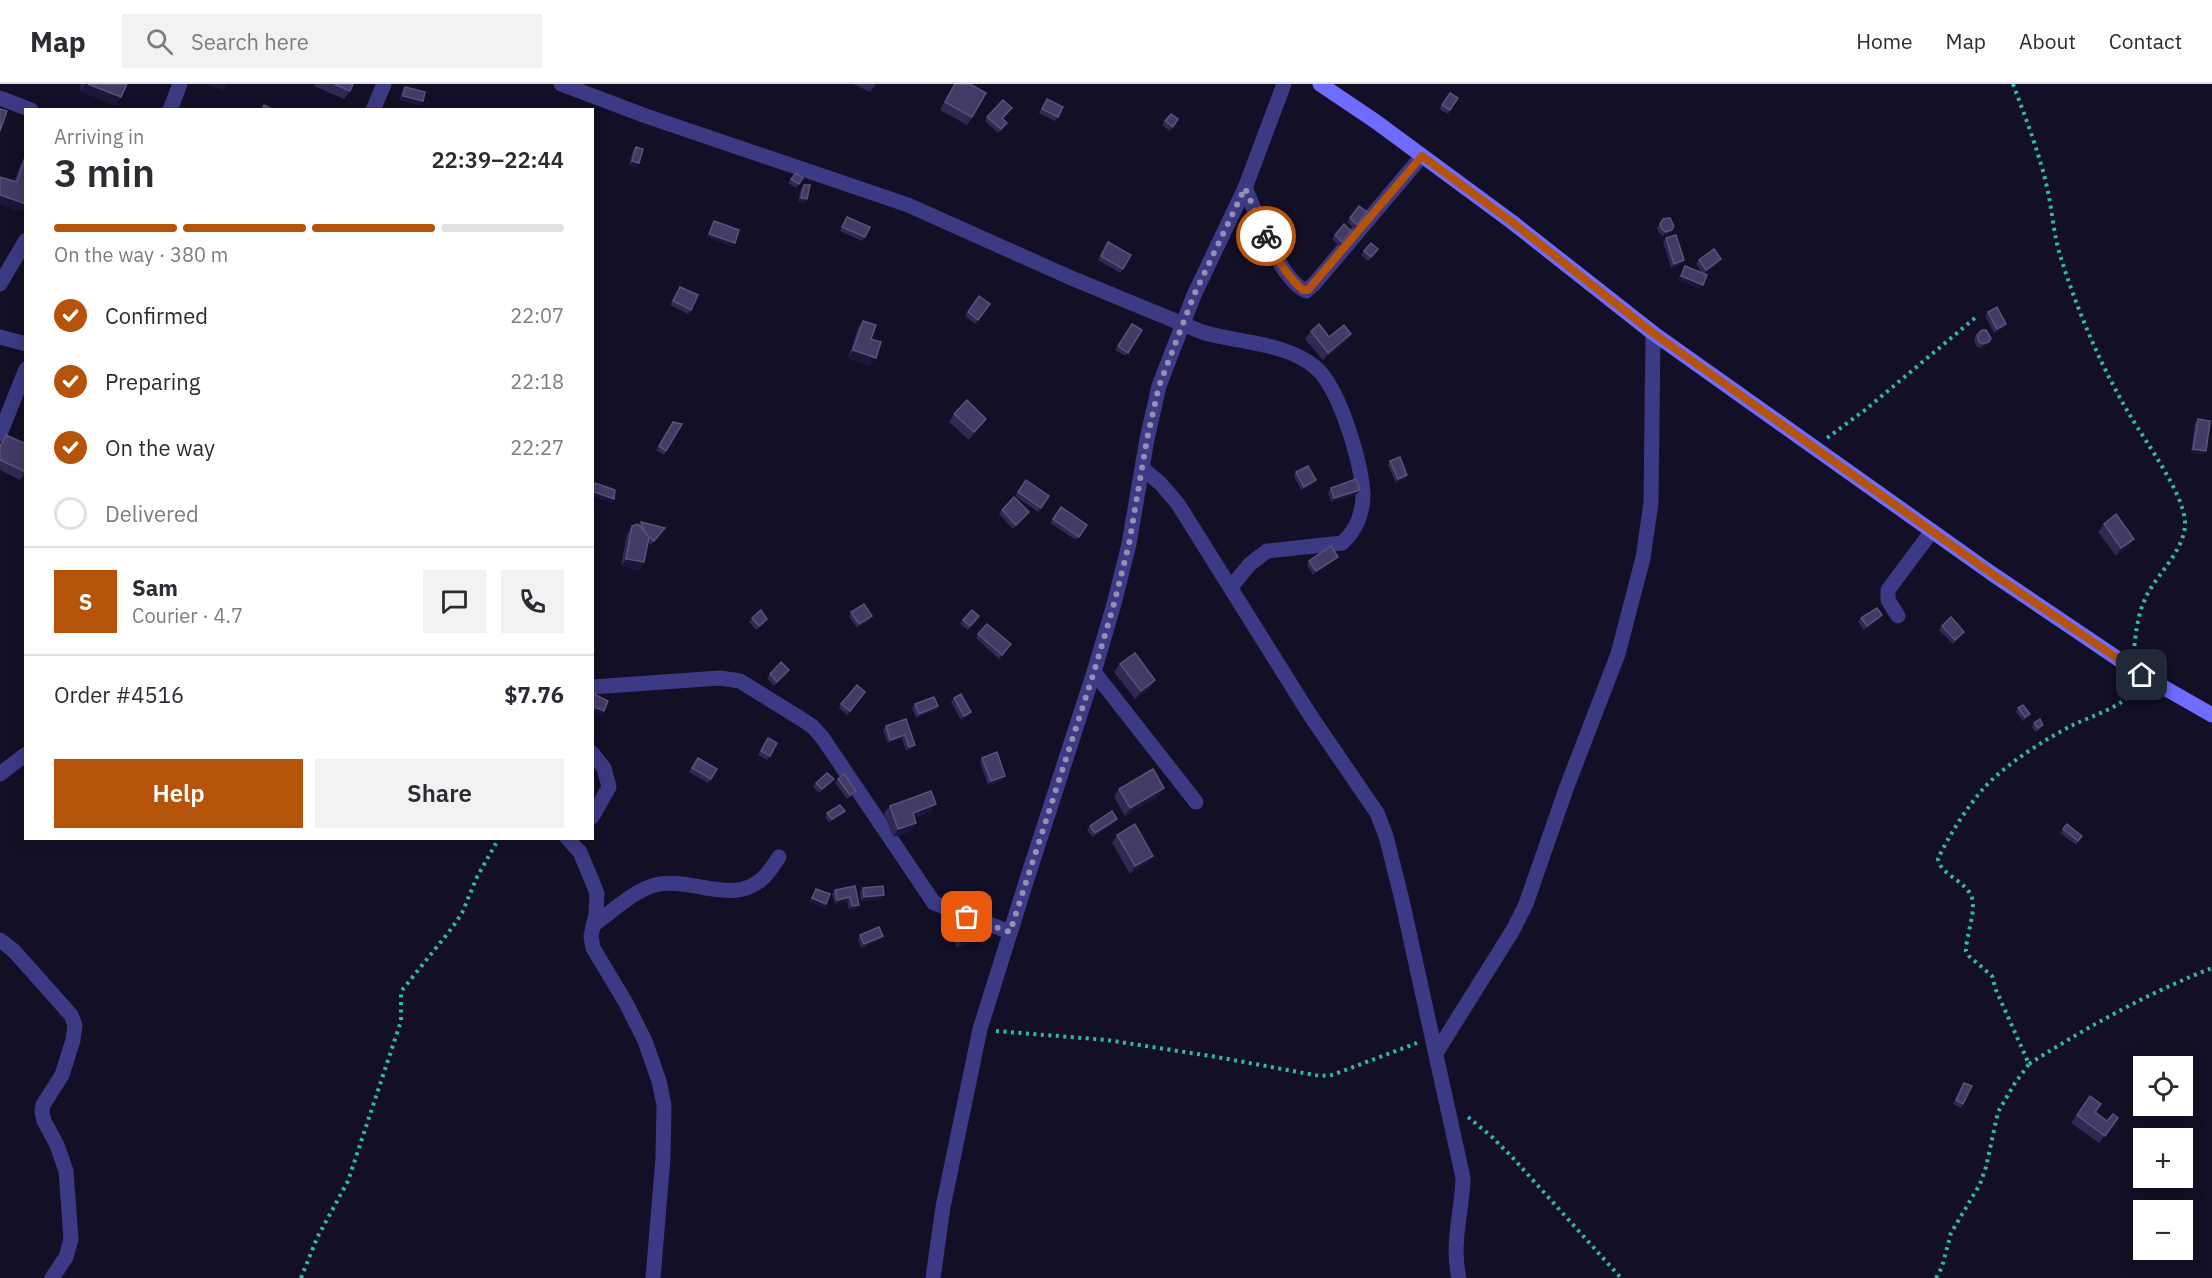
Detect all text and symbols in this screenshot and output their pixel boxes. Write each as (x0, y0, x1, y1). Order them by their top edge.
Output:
search box (122, 14, 542, 68)
text: Map (30, 23, 86, 60)
icon: search (143, 25, 176, 58)
text: Search here (191, 27, 309, 56)
text: Home (1856, 27, 1913, 55)
text: Map (1946, 27, 1986, 55)
text: About (2019, 27, 2076, 55)
text: Contact (2109, 27, 2182, 55)
text: Arriving in (54, 123, 144, 150)
text: 22:39–22:44 (431, 145, 564, 174)
text: 3 min (54, 147, 155, 198)
courier (1236, 206, 1296, 266)
icon: bike (1250, 220, 1283, 253)
text: On the way · 380 m (54, 241, 228, 268)
icon: check (54, 299, 87, 332)
text: Confirmed (105, 301, 208, 330)
text: 22:07 (510, 302, 564, 329)
icon: check (54, 365, 87, 398)
text: Preparing (105, 367, 200, 396)
text: 22:18 (510, 368, 564, 395)
icon: check (54, 431, 87, 464)
text: On the way (105, 433, 215, 462)
text: 22:27 (510, 434, 564, 461)
text: Delivered (105, 499, 199, 528)
button: chat (423, 570, 486, 633)
button: phone (501, 570, 564, 633)
text: Sam (132, 573, 178, 602)
text: S (79, 587, 92, 616)
text: Courier · 4.7 (132, 602, 243, 629)
pin (2116, 649, 2167, 700)
icon: home (2125, 658, 2158, 691)
text: Order #4516 (54, 680, 184, 709)
text: $7.76 (504, 680, 564, 709)
button: Help (54, 759, 303, 828)
button: Share (315, 759, 564, 828)
pin (941, 891, 992, 942)
icon: bag (950, 900, 983, 933)
map controls (2133, 1056, 2193, 1260)
button: locate (2133, 1056, 2193, 1116)
button: + (2133, 1128, 2193, 1188)
button: − (2133, 1200, 2193, 1260)

